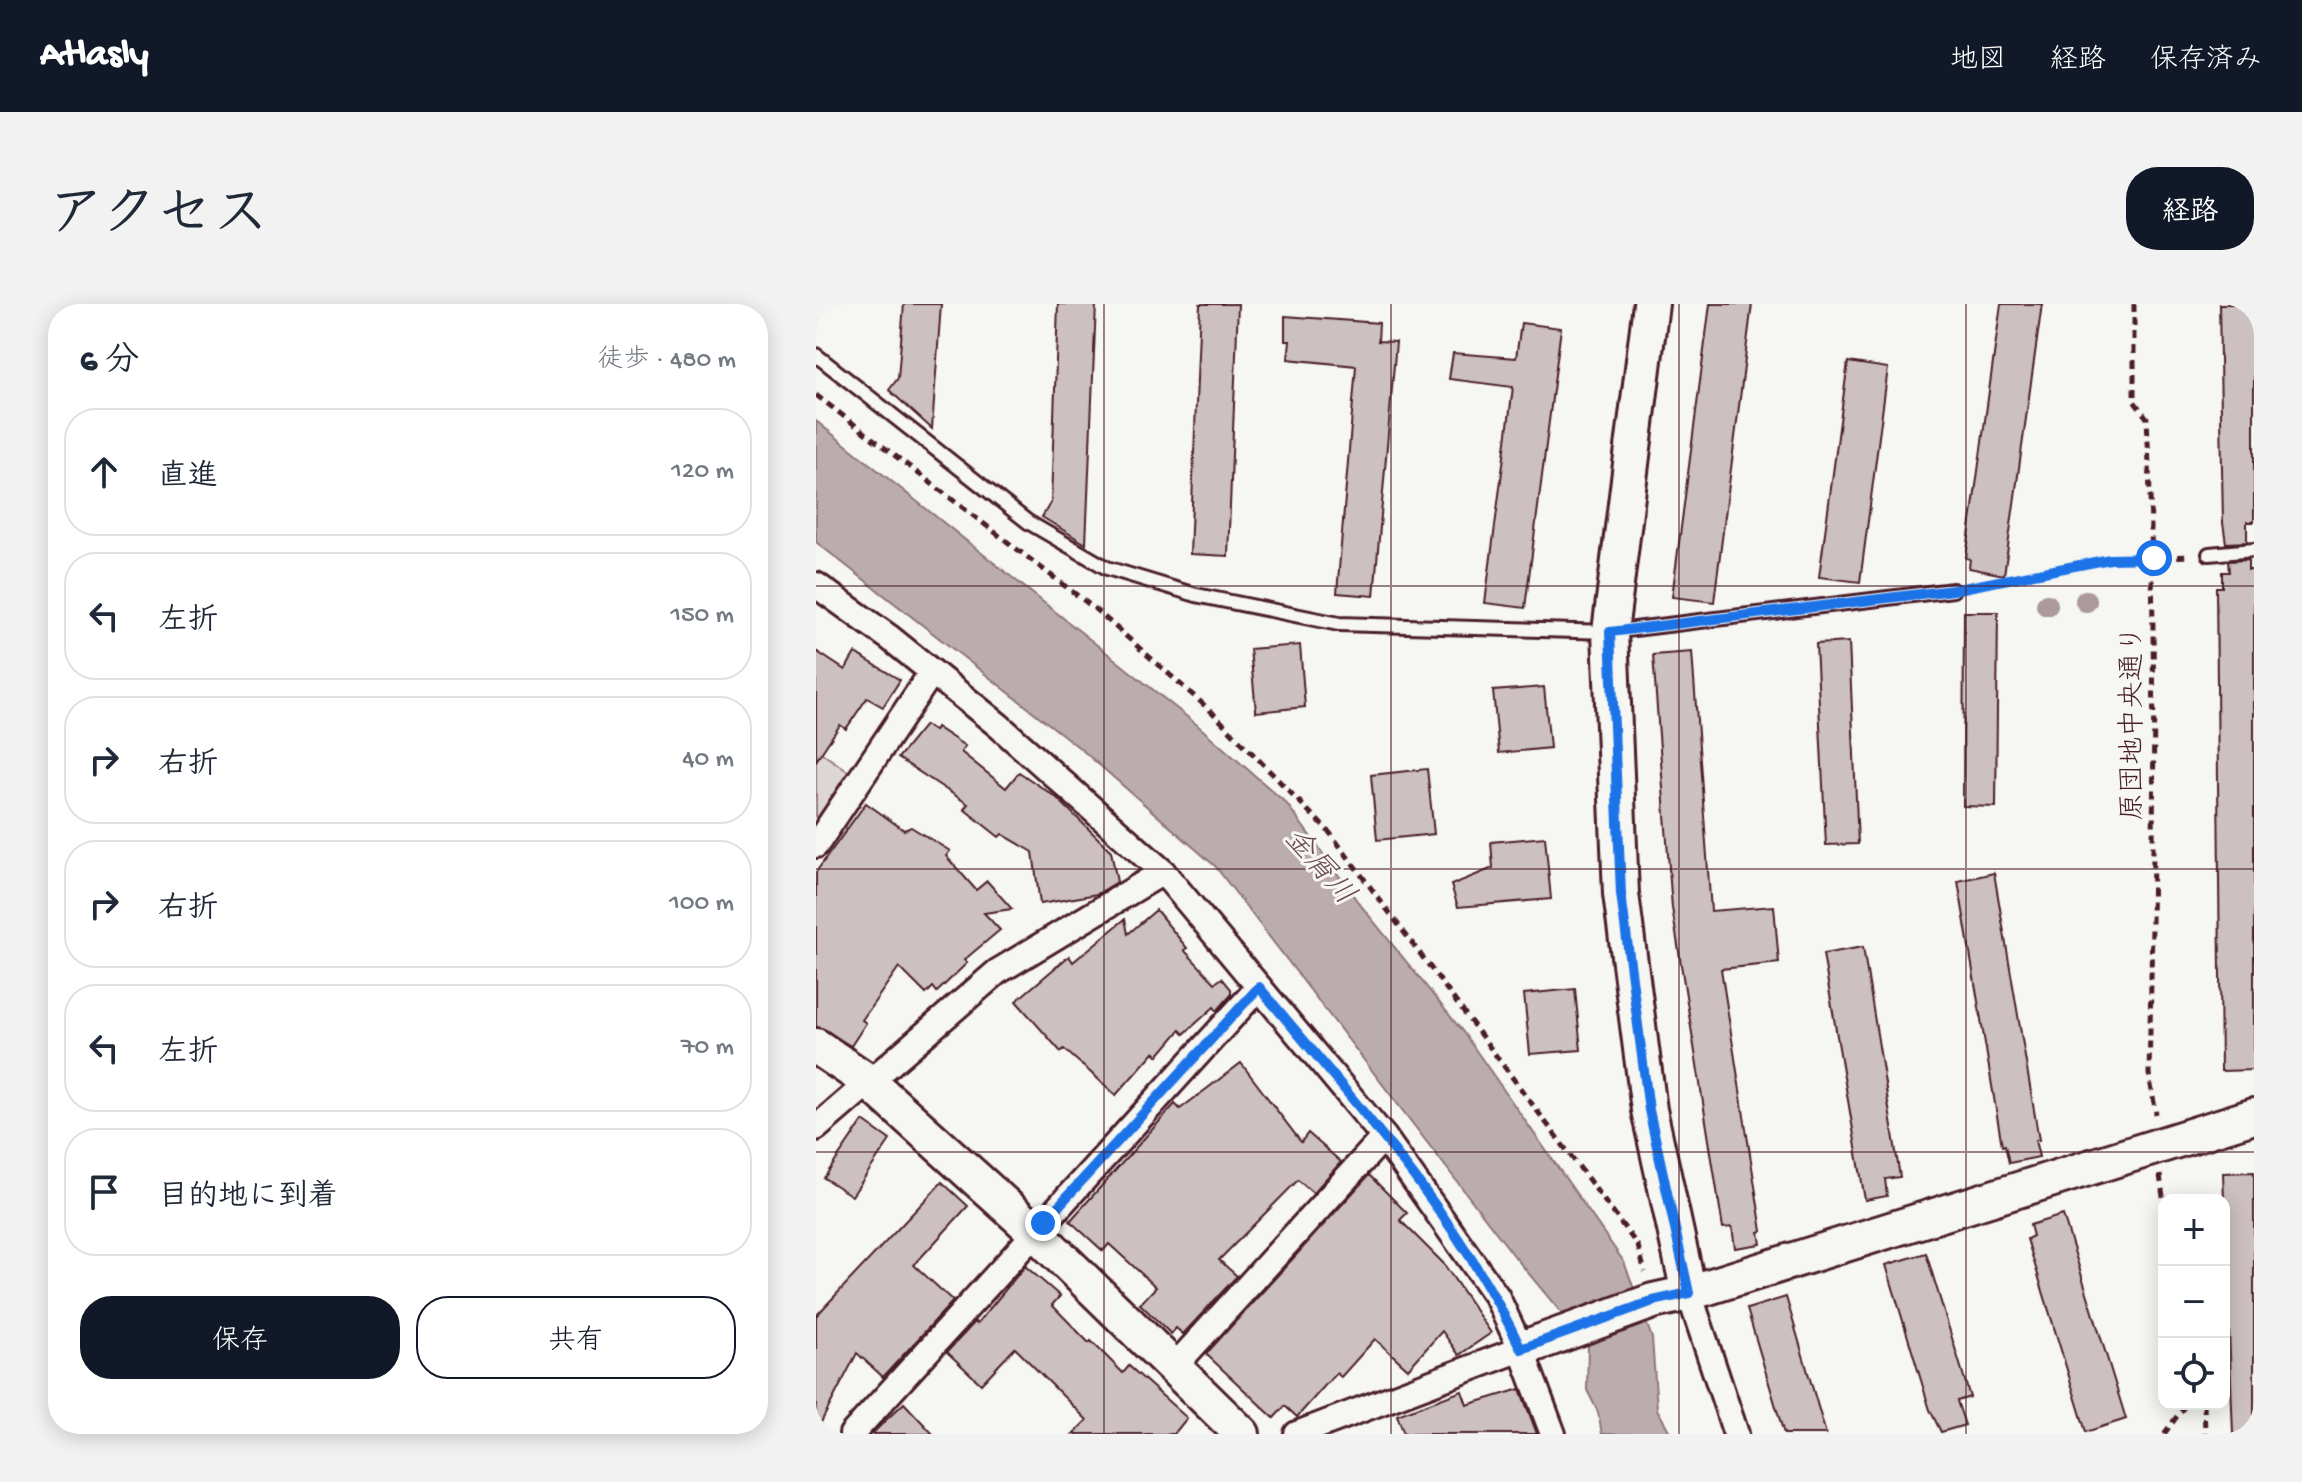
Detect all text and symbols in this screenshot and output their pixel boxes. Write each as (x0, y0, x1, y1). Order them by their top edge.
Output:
text: Atlasly (40, 34, 148, 78)
text: 地図 (1950, 45, 2006, 78)
text: 経路 (2050, 45, 2106, 78)
text: 保存済み (2150, 45, 2262, 78)
button: 経路 (2126, 167, 2254, 250)
text: アクセス (48, 186, 269, 252)
text: 6 分 (80, 343, 139, 383)
text: 徒歩 · 480 m (598, 346, 736, 377)
icon: ahead (82, 450, 126, 494)
text: 120 m (671, 457, 734, 488)
text: 直進 (158, 461, 218, 496)
route start (2136, 540, 2172, 576)
icon: left (82, 594, 126, 638)
text: 150 m (670, 601, 734, 632)
text: 左折 (158, 605, 218, 640)
street label: 原団地中央通り (2117, 625, 2151, 821)
icon: right (82, 738, 126, 782)
text: 40 m (682, 745, 734, 776)
text: 右折 (158, 749, 218, 784)
water label: 金屑川 (1275, 822, 1361, 913)
icon: right (82, 882, 126, 926)
text: 100 m (669, 889, 734, 920)
text: 右折 (158, 893, 218, 928)
icon: left (82, 1026, 126, 1070)
text: 70 m (681, 1033, 734, 1064)
text: 左折 (158, 1037, 218, 1072)
icon: arrive (82, 1170, 126, 1214)
text: 目的地に到着 (158, 1181, 338, 1216)
map controls (2158, 1194, 2230, 1410)
button: + (2158, 1194, 2230, 1266)
route end (1025, 1205, 1061, 1241)
button: − (2158, 1266, 2230, 1338)
button: 保存 (80, 1296, 400, 1379)
button: 共有 (416, 1296, 736, 1379)
button: locate (2158, 1338, 2230, 1410)

